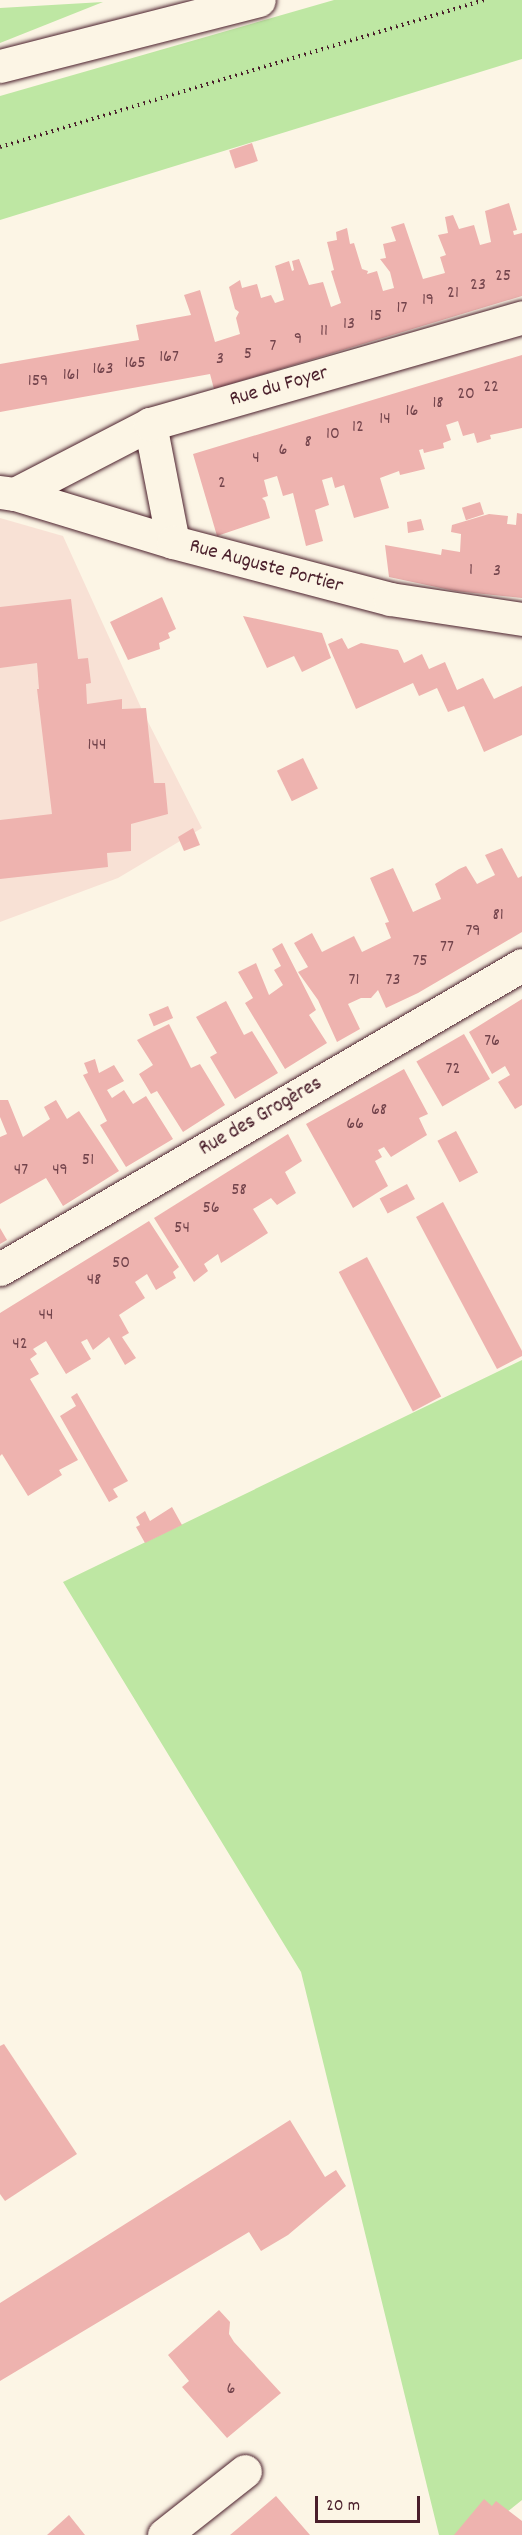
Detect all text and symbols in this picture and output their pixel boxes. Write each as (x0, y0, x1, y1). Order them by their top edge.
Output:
house number: 25 (495, 266, 511, 288)
house number: 23 (470, 275, 486, 297)
house number: 21 (447, 283, 459, 305)
house number: 19 (422, 290, 434, 312)
house number: 17 (397, 298, 407, 320)
house number: 15 (370, 306, 382, 328)
house number: 13 (343, 314, 355, 336)
house number: 11 (320, 321, 328, 343)
house number: 9 (294, 329, 302, 351)
house number: 7 (270, 336, 276, 358)
house number: 5 (244, 344, 252, 366)
house number: 167 (159, 347, 179, 369)
house number: 3 (216, 349, 224, 371)
house number: 165 (124, 353, 146, 375)
house number: 163 (93, 359, 113, 381)
street label: Rue du Foyer (227, 361, 331, 413)
house number: 161 (63, 365, 79, 387)
house number: 159 (28, 371, 48, 393)
house number: 22 (483, 377, 499, 399)
house number: 20 (457, 384, 475, 406)
house number: 18 (432, 393, 444, 415)
house number: 16 (406, 401, 418, 423)
house number: 14 (379, 409, 391, 431)
house number: 12 (352, 417, 364, 439)
house number: 10 (326, 424, 340, 446)
house number: 8 (304, 432, 312, 454)
house number: 6 (279, 440, 287, 462)
house number: 4 (252, 448, 260, 470)
house number: 2 (218, 473, 226, 495)
street label: Rue Auguste Portier (186, 534, 346, 600)
house number: 1 (469, 560, 473, 582)
house number: 3 (493, 561, 501, 583)
house number: 144 (88, 735, 106, 757)
house number: 81 (492, 905, 504, 927)
house number: 79 (465, 921, 481, 943)
house number: 77 (440, 937, 454, 959)
house number: 75 (412, 951, 428, 973)
house number: 71 (349, 970, 359, 992)
house number: 73 (386, 970, 400, 992)
house number: 76 (484, 1031, 500, 1053)
house number: 72 (446, 1059, 460, 1081)
street label: Rue des Grogères (195, 1072, 327, 1162)
house number: 68 (371, 1100, 387, 1122)
house number: 66 (346, 1114, 364, 1136)
house number: 51 (82, 1150, 94, 1172)
house number: 47 (14, 1160, 28, 1182)
house number: 49 (52, 1160, 68, 1182)
house number: 58 (231, 1180, 247, 1202)
house number: 56 (202, 1198, 220, 1220)
house number: 54 (174, 1218, 190, 1240)
house number: 50 (112, 1253, 130, 1275)
house number: 48 (87, 1270, 101, 1292)
house number: 44 (39, 1305, 53, 1327)
house number: 42 (12, 1334, 28, 1356)
house number: 6 (227, 2379, 235, 2401)
scale bar (318, 2484, 423, 2522)
text: 20 m (326, 2494, 360, 2519)

